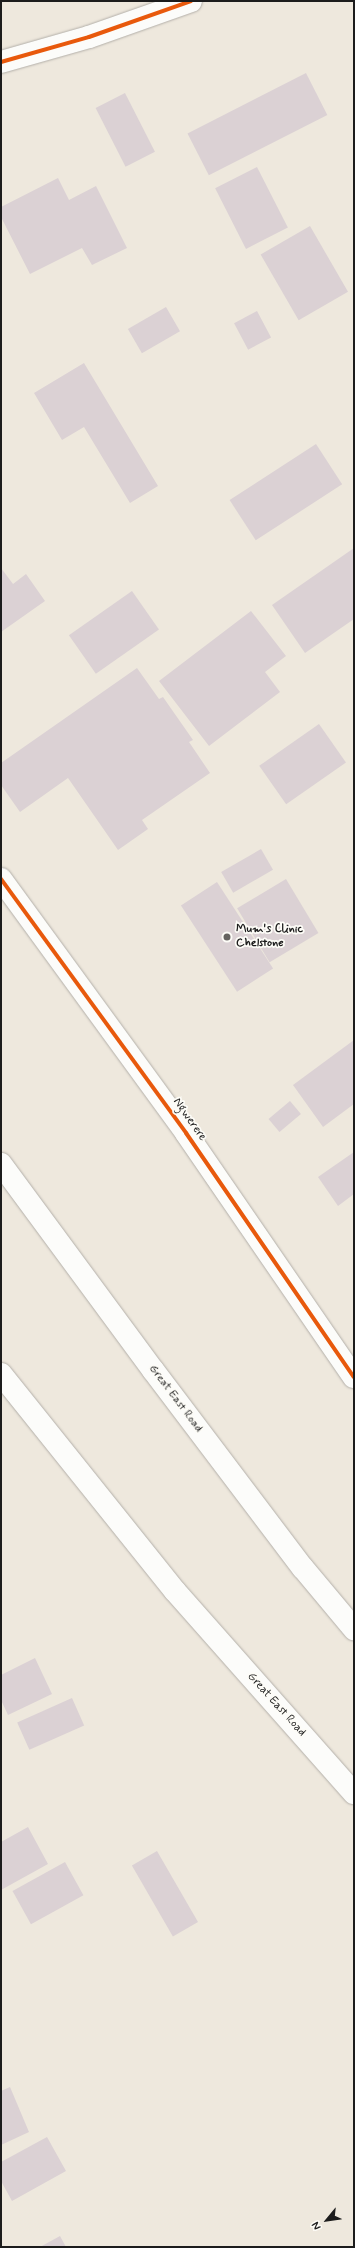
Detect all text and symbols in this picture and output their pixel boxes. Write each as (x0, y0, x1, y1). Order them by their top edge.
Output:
place label: Mum's Clinic Chelstone (236, 923, 304, 951)
marker: Mum's Clinic Chelstone (221, 931, 233, 943)
street label: Ngwerere (169, 1096, 209, 1144)
street label: Great East Road (145, 1362, 205, 1436)
street label: Great East Road (244, 1670, 308, 1740)
north arrow (307, 2200, 347, 2240)
text: N (309, 2219, 324, 2232)

